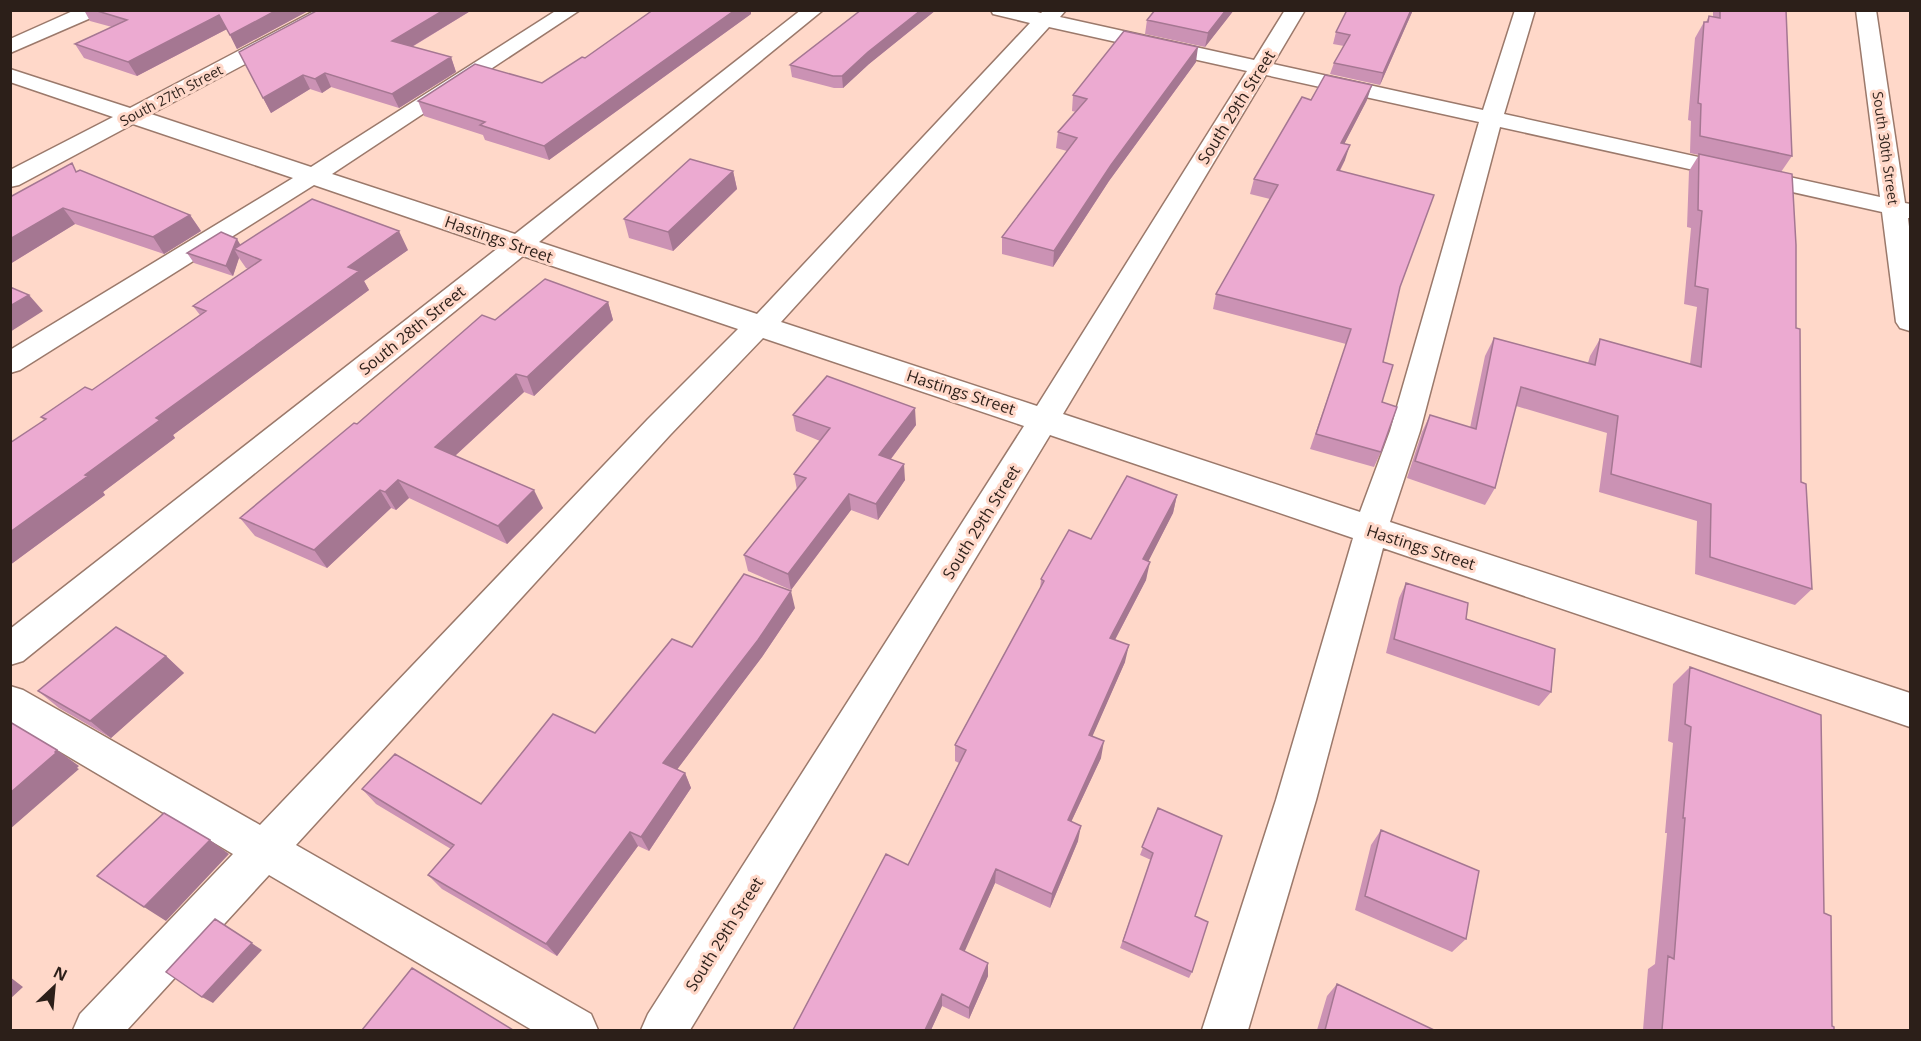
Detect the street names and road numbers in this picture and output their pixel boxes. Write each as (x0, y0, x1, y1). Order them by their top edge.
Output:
street label: South 29th Street (1192, 46, 1280, 168)
street label: South 27th Street (116, 60, 226, 130)
street label: South 30th Street (1869, 90, 1903, 206)
street label: Hastings Street (442, 210, 556, 268)
street label: South 28th Street (354, 280, 470, 380)
street label: Hastings Street (904, 364, 1018, 420)
street label: South 29th Street (937, 461, 1025, 583)
street label: Hastings Street (1364, 519, 1478, 575)
street label: South 29th Street (680, 873, 768, 995)

